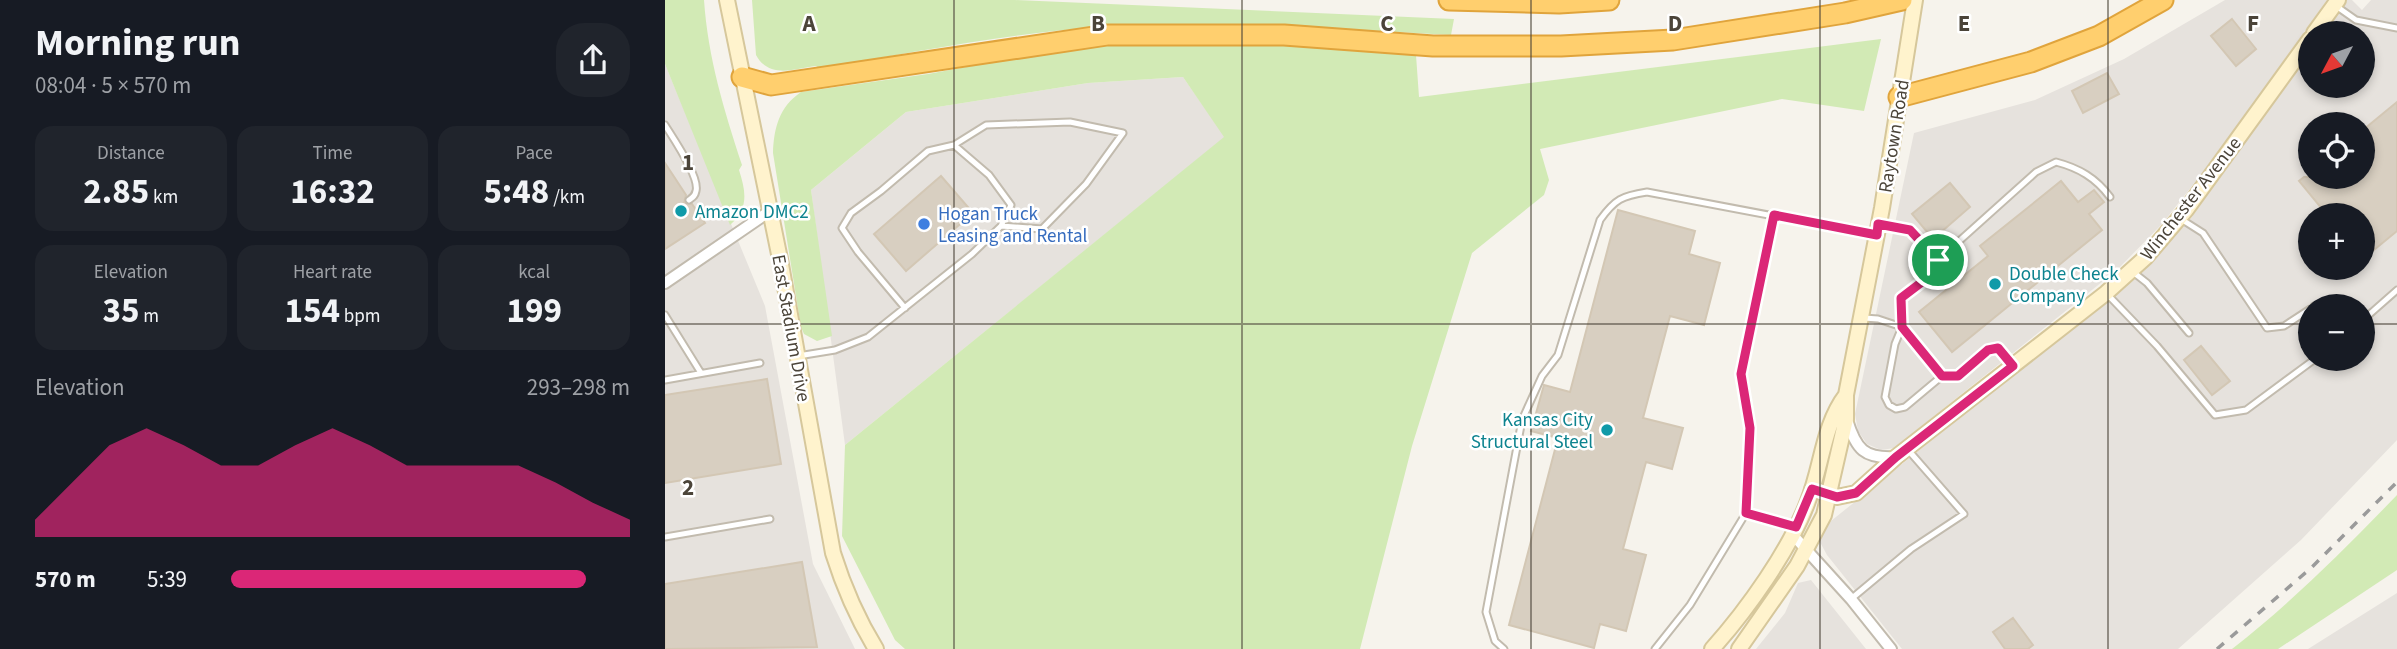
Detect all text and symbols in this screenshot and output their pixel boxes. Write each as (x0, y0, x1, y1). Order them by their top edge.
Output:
text: A (801, 7, 816, 40)
text: B (1091, 7, 1105, 40)
text: C (1380, 7, 1394, 40)
text: D (1668, 7, 1682, 40)
text: E (1958, 7, 1970, 40)
text: F (2247, 7, 2259, 40)
text: Morning run (35, 16, 240, 70)
north arrow (2298, 21, 2375, 98)
map controls (2298, 21, 2375, 371)
button: share (556, 23, 630, 97)
text: 08:04 · 5 × 570 m (35, 69, 191, 102)
street label: Raytown Road (1872, 78, 1917, 195)
button: locate (2298, 112, 2375, 189)
street label: Winchester Avenue (2134, 131, 2248, 267)
text: Distance (97, 140, 165, 167)
text: Time (312, 140, 353, 167)
text: Pace (516, 140, 553, 167)
text: 1 (682, 146, 694, 179)
text: 2.85 (83, 167, 149, 217)
text: 16:32 (290, 167, 375, 217)
text: 5:48 (483, 167, 549, 217)
text: km (149, 184, 178, 211)
text: /km (549, 184, 585, 211)
place label: Amazon DMC2 (695, 199, 809, 226)
place label: Hogan Truck Leasing and Rental (938, 201, 1087, 250)
marker: Amazon DMC2 (673, 203, 689, 219)
button: + (2298, 203, 2375, 280)
marker: Hogan Truck Leasing and Rental (916, 216, 932, 232)
pin (1908, 230, 1968, 290)
icon: arrive (1919, 241, 1957, 279)
street label: East Stadium Drive (764, 253, 817, 404)
text: Elevation (94, 259, 168, 286)
text: Heart rate (293, 259, 372, 286)
text: kcal (518, 259, 550, 286)
place label: Double Check Company (2009, 261, 2119, 310)
marker: Double Check Company (1987, 276, 2003, 292)
text: 35 (103, 286, 140, 336)
text: 154 (284, 286, 340, 336)
text: 199 (506, 286, 562, 336)
button: − (2298, 294, 2375, 371)
text: m (140, 303, 159, 330)
text: bpm (340, 303, 381, 330)
text: Elevation (35, 371, 125, 404)
text: 293–298 m (527, 371, 630, 404)
place label: Kansas City Structural Steel (1471, 407, 1593, 456)
marker: Kansas City Structural Steel (1599, 422, 1615, 438)
text: 2 (682, 471, 694, 504)
text: 570 m (35, 563, 96, 596)
text: 5:39 (147, 563, 187, 596)

